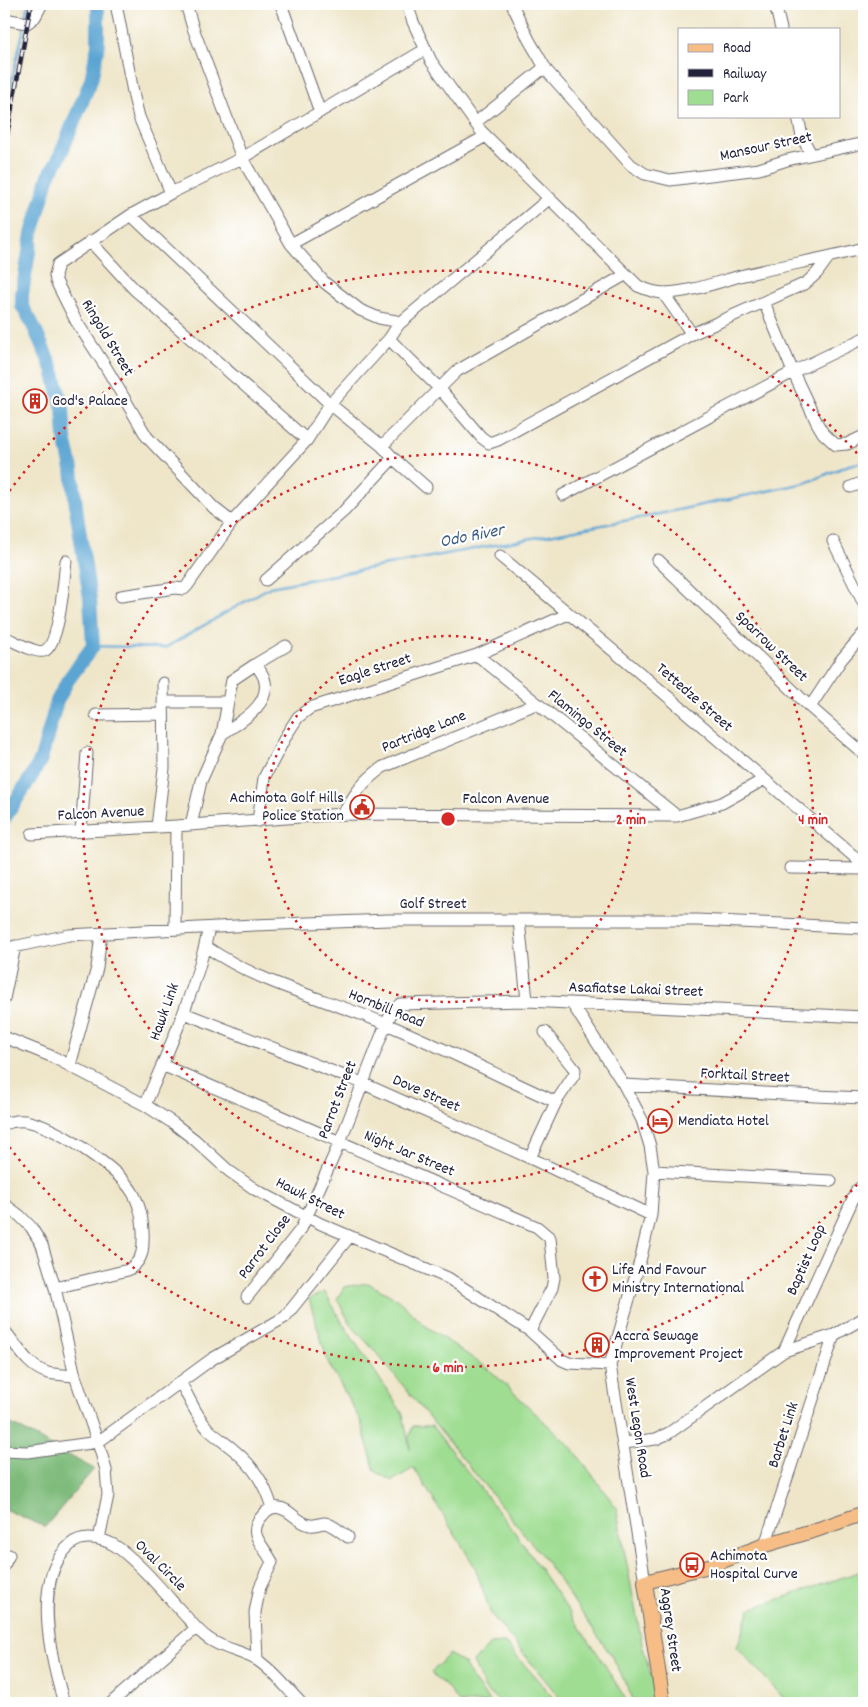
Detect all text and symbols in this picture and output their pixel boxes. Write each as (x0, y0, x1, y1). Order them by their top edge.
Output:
legend (678, 28, 840, 118)
text: Road (723, 38, 751, 60)
text: Railway (723, 64, 767, 86)
text: Park (723, 88, 749, 110)
street label: Mansour Street (718, 126, 814, 168)
street label: Ringold Street (75, 295, 139, 381)
building icon: God's Palace (22, 388, 48, 414)
place label: God's Palace (52, 390, 128, 413)
water label: Odo River (438, 518, 509, 555)
street label: Sparrow Street (729, 606, 813, 688)
street label: Eagle Street (336, 647, 414, 693)
street label: Tettedze Street (650, 658, 738, 738)
street label: Flamingo Street (542, 685, 632, 763)
street label: Partridge Lane (378, 705, 470, 759)
place label: Achimota Golf Hills Police Station (230, 787, 344, 828)
street label: Falcon Avenue (463, 788, 549, 811)
public building icon: Achimota Golf Hills Police Station (349, 794, 375, 820)
street label: Falcon Avenue (57, 800, 145, 828)
centre of rings (439, 810, 457, 828)
text: 2 min (616, 810, 646, 832)
text: 4 min (798, 810, 828, 832)
street label: Golf Street (399, 893, 467, 916)
street label: Asafiatse Lakai Street (568, 976, 704, 1004)
street label: Hawk Link (144, 980, 186, 1044)
street label: Hornbill Road (345, 983, 427, 1035)
street label: Parrot Street (313, 1057, 363, 1143)
street label: Forktail Street (700, 1062, 790, 1090)
street label: Dove Street (389, 1069, 463, 1119)
hotel icon: Mendiata Hotel (647, 1108, 673, 1134)
place label: Mendiata Hotel (678, 1110, 769, 1133)
street label: Night Jar Street (360, 1125, 458, 1183)
street label: Hawk Street (271, 1172, 349, 1226)
street label: Parrot Close (233, 1210, 297, 1284)
street label: Baptist Loop (781, 1221, 833, 1299)
place label: Life And Favour Ministry International (612, 1259, 744, 1300)
church icon: Life And Favour Ministry International (582, 1266, 608, 1292)
place label: Accra Sewage Improvement Project (614, 1325, 743, 1366)
building icon: Accra Sewage Improvement Project (584, 1332, 610, 1358)
text: 6 min (433, 1358, 463, 1380)
street label: West Legon Road (618, 1376, 656, 1480)
street label: Barbet Link (763, 1399, 805, 1471)
street label: Oval Circle (129, 1535, 191, 1597)
place label: Achimota Hospital Curve (710, 1545, 798, 1586)
bus stop icon: Achimota Hospital Curve (679, 1552, 705, 1578)
street label: Aggrey Street (653, 1586, 687, 1674)

